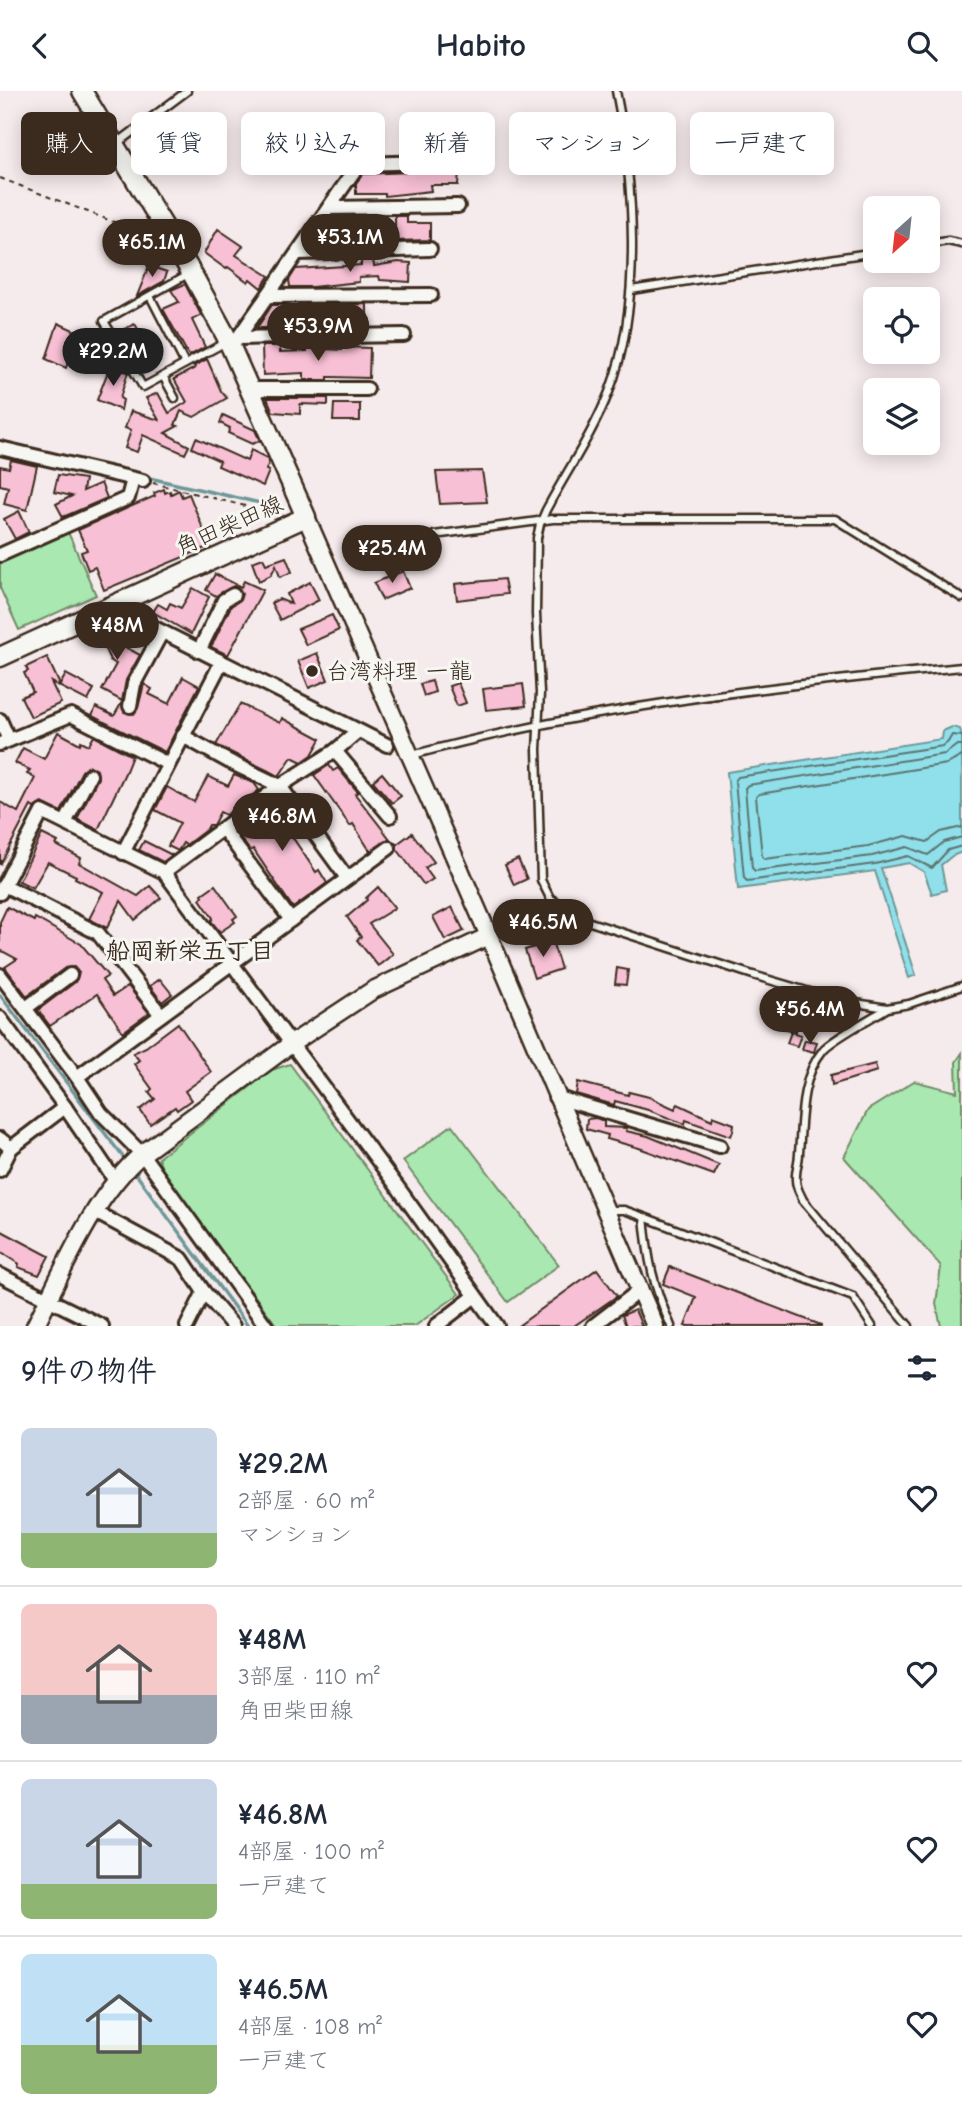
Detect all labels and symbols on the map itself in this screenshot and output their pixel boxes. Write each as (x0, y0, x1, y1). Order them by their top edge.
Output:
north arrow (863, 196, 940, 273)
pin: ¥53.1M (293, 215, 407, 274)
pin: ¥65.1M (95, 219, 209, 279)
pin: ¥53.9M (261, 303, 375, 363)
pin: ¥29.2M (56, 329, 170, 388)
street label: 角田柴田線 (171, 490, 287, 561)
pin: ¥25.4M (335, 525, 449, 585)
pin: ¥48M (76, 603, 158, 662)
place label: 台湾料理 一龍 (326, 658, 472, 685)
marker: 台湾料理 一龍 (304, 663, 320, 679)
pin: ¥46.8M (225, 793, 339, 853)
pin: ¥46.5M (486, 899, 600, 959)
district label: 船岡新栄五丁目 (106, 937, 274, 965)
pin: ¥56.4M (753, 986, 867, 1046)

